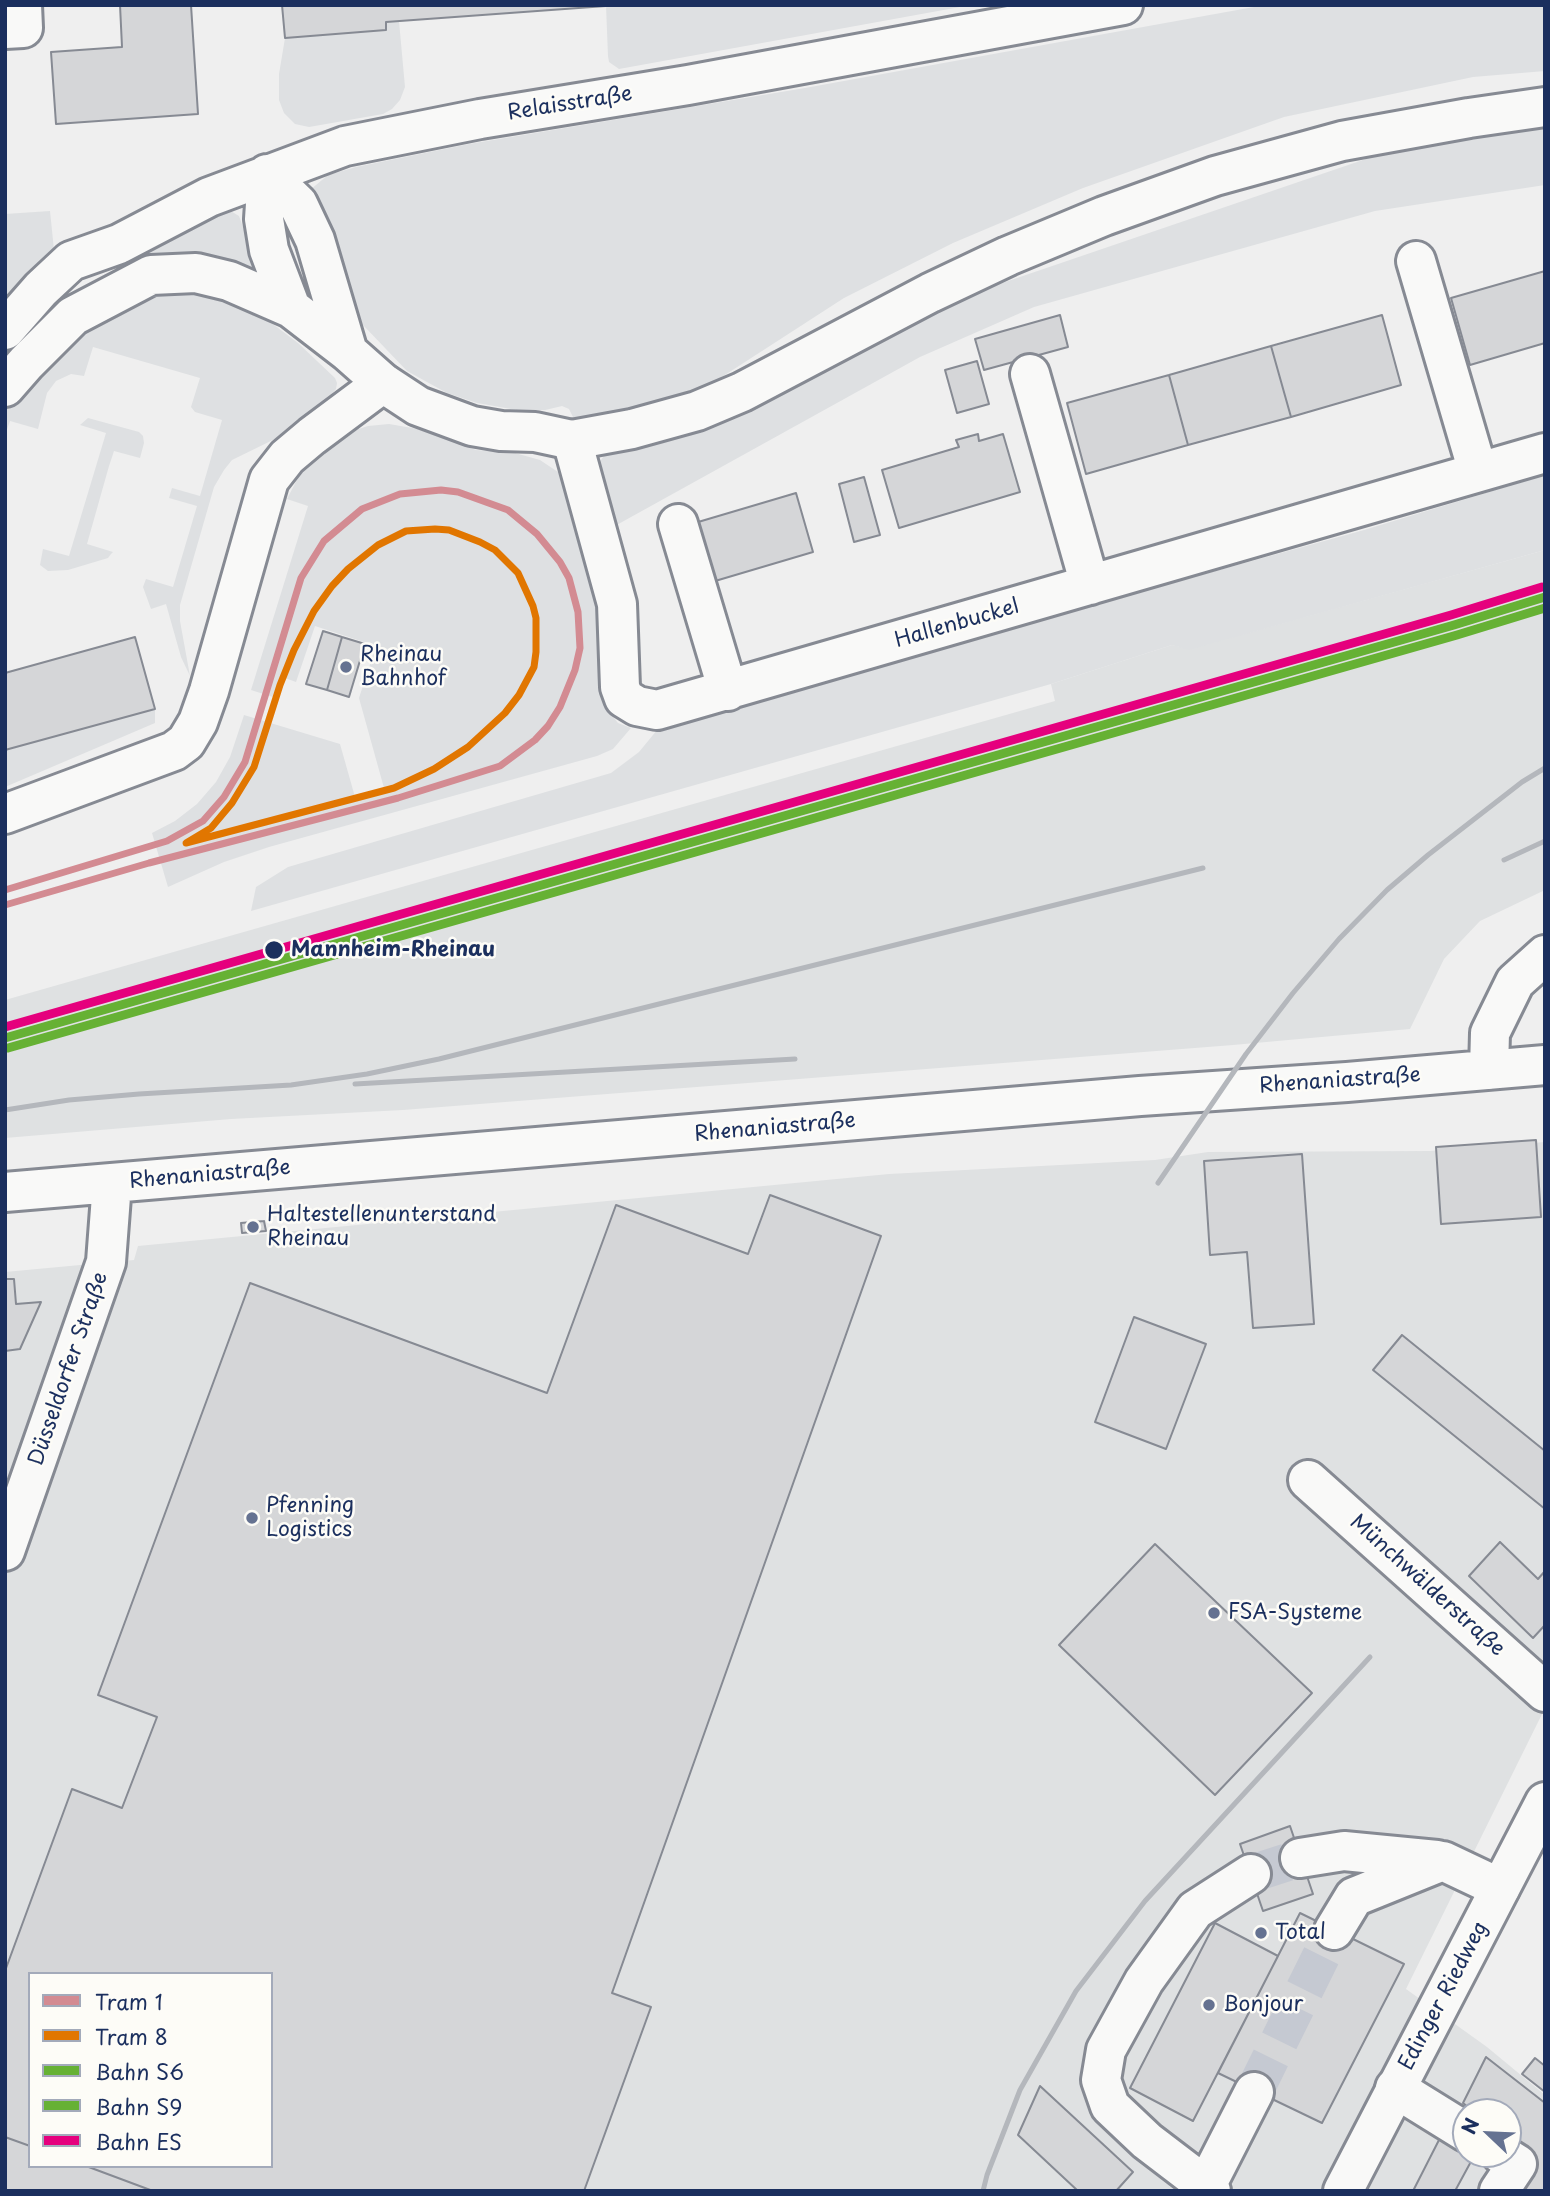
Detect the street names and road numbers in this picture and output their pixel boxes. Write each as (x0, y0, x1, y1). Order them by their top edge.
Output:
street label: Relaisstraße (506, 82, 634, 126)
street label: Hallenbuckel (892, 594, 1022, 654)
street label: Rhenaniastraße (1258, 1063, 1422, 1099)
street label: Rhenaniastraße (693, 1108, 857, 1148)
street label: Rhenaniastraße (128, 1155, 292, 1195)
street label: Düsseldorfer Straße (24, 1269, 114, 1469)
street label: Münchwälderstraße (1344, 1510, 1510, 1662)
street label: Edinger Riedweg (1394, 1917, 1494, 2075)

